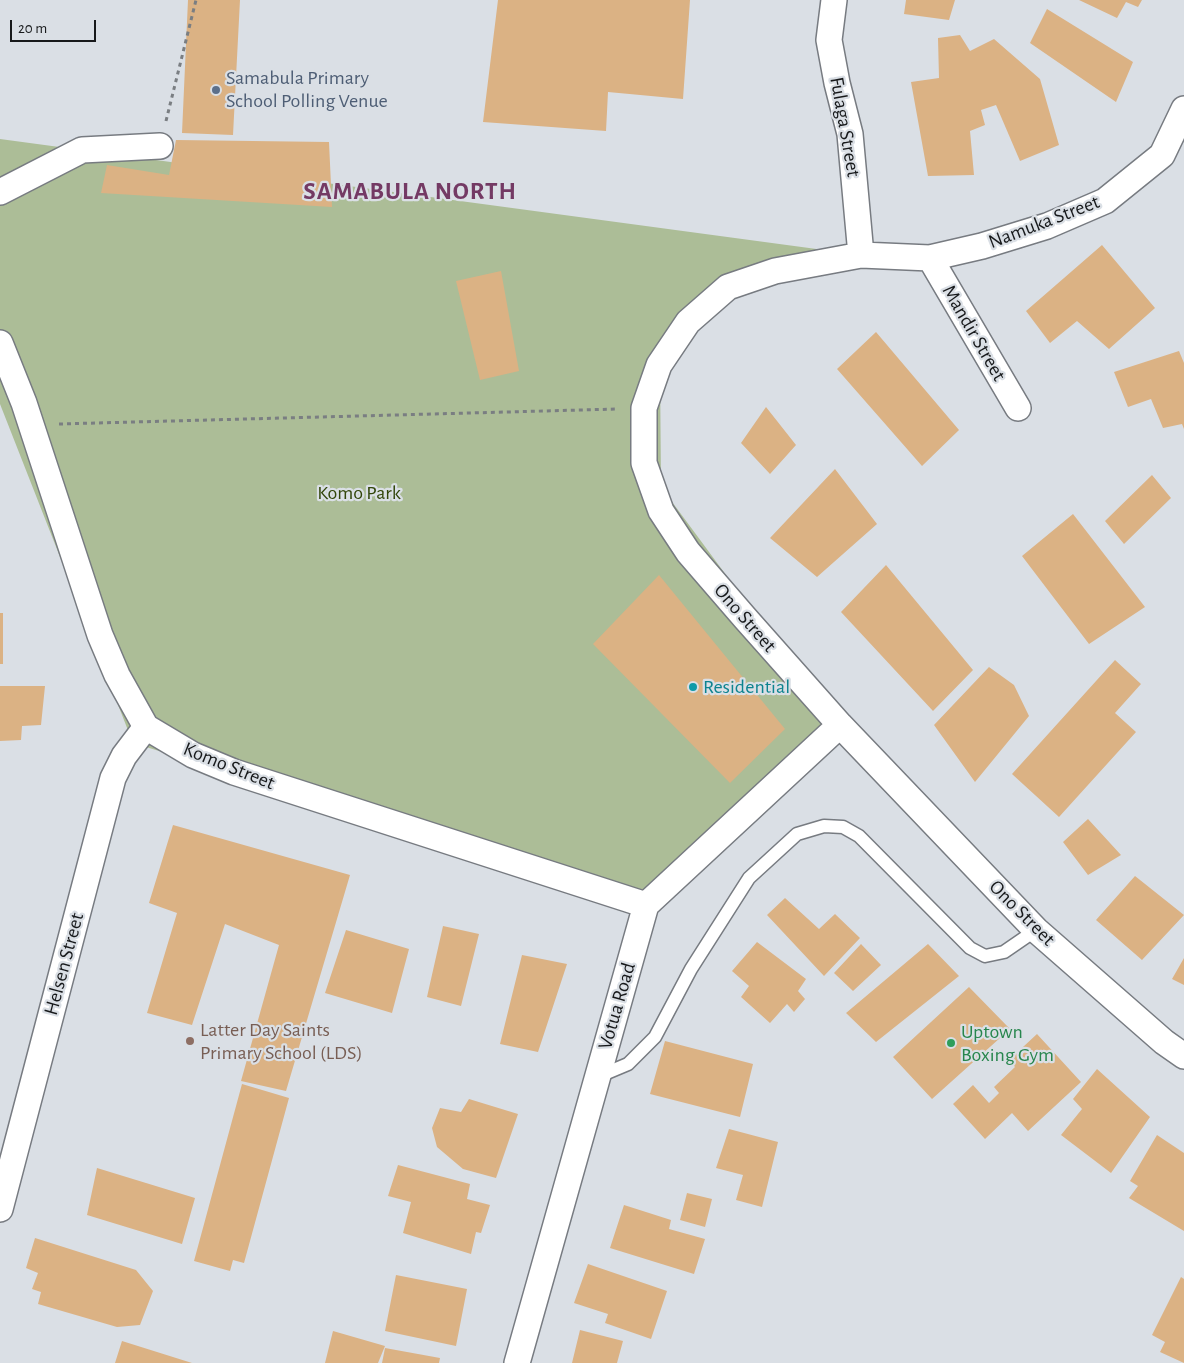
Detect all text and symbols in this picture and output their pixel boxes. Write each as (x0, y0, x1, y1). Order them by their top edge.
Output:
scale bar (12, 10, 99, 42)
text: 20 m (18, 21, 47, 36)
place label: Samabula Primary School Polling Venue (226, 66, 388, 113)
street label: Fulaga Street (824, 75, 866, 179)
marker: Samabula Primary School Polling Venue (210, 84, 222, 96)
district label: SAMABULA NORTH (301, 176, 519, 206)
street label: Namuka Street (985, 190, 1103, 254)
street label: Mandir Street (937, 281, 1011, 385)
park label: Komo Park (317, 481, 401, 505)
street label: Ono Street (709, 579, 781, 657)
place label: Residential (703, 675, 790, 699)
marker: Residential (687, 681, 699, 693)
street label: Komo Street (180, 737, 278, 795)
street label: Ono Street (984, 875, 1060, 951)
street label: Helsen Street (39, 910, 89, 1018)
street label: Votua Road (593, 960, 641, 1052)
place label: Latter Day Saints Primary School (LDS) (200, 1018, 363, 1065)
place label: Uptown Boxing Gym (961, 1020, 1054, 1067)
marker: Latter Day Saints Primary School (LDS) (184, 1035, 196, 1047)
marker: Uptown Boxing Gym (945, 1037, 957, 1049)

